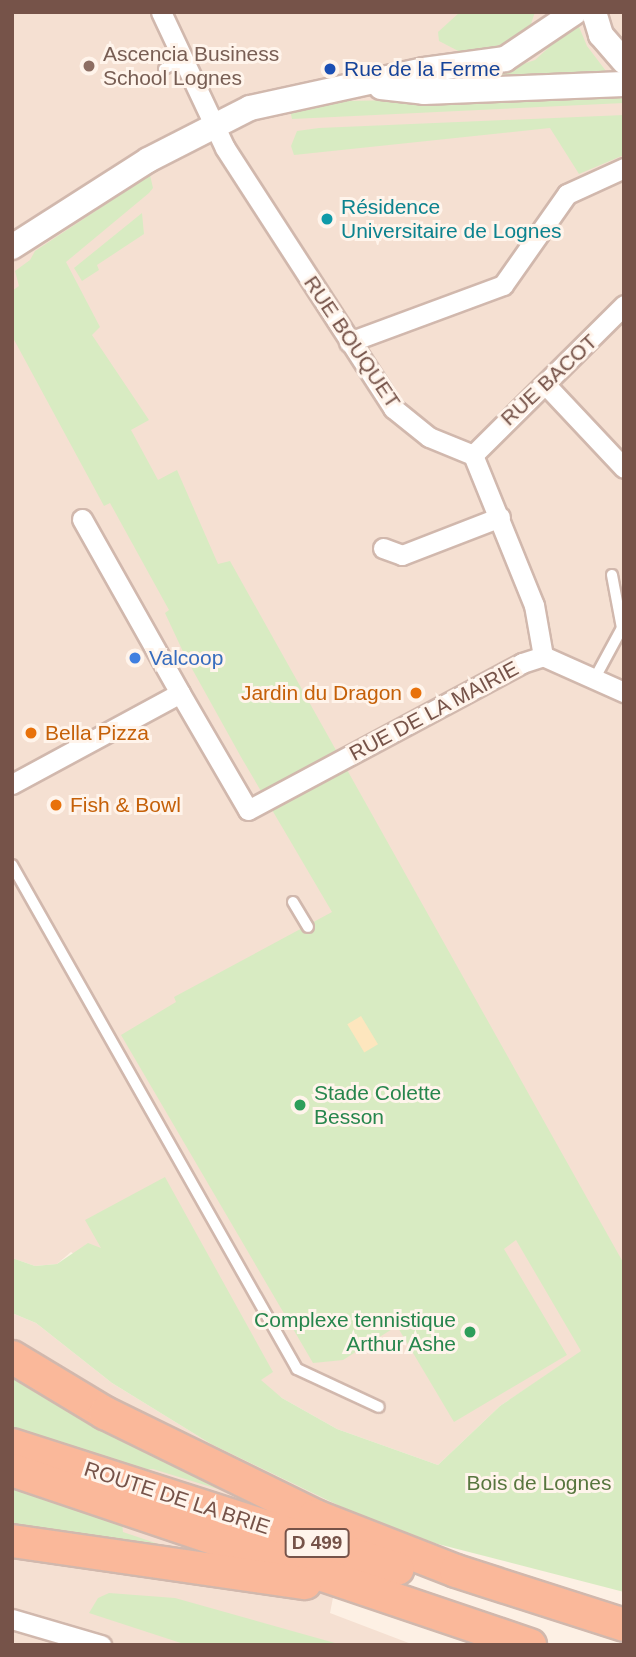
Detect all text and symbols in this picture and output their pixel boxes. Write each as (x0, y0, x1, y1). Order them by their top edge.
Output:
place label: Ascencia Business School Lognes (103, 41, 279, 91)
place label: Rue de la Ferme (344, 56, 500, 82)
marker: Ascencia Business School Lognes (81, 58, 97, 74)
marker: Rue de la Ferme (322, 61, 338, 77)
place label: Résidence Universitaire de Lognes (341, 194, 562, 244)
marker: Résidence Universitaire de Lognes (319, 211, 335, 227)
street label: RUE BOUQUET (298, 271, 406, 413)
street label: RUE BACOT (496, 329, 602, 431)
place label: Valcoop (149, 645, 223, 671)
marker: Valcoop (127, 650, 143, 666)
street label: RUE DE LA MAIRIE (345, 656, 523, 766)
place label: Jardin du Dragon (241, 680, 402, 706)
marker: Jardin du Dragon (408, 685, 424, 701)
place label: Bella Pizza (45, 720, 149, 746)
marker: Bella Pizza (23, 725, 39, 741)
place label: Fish & Bowl (70, 792, 181, 818)
marker: Fish & Bowl (48, 797, 64, 813)
place label: Stade Colette Besson (314, 1080, 441, 1130)
marker: Stade Colette Besson (292, 1097, 308, 1113)
place label: Complexe tennistique Arthur Ashe (254, 1307, 456, 1357)
marker: Complexe tennistique Arthur Ashe (462, 1324, 478, 1340)
street label: ROUTE DE LA BRIE (80, 1456, 274, 1540)
park label: Bois de Lognes (467, 1470, 611, 1496)
road number: D 499 (284, 1527, 350, 1558)

